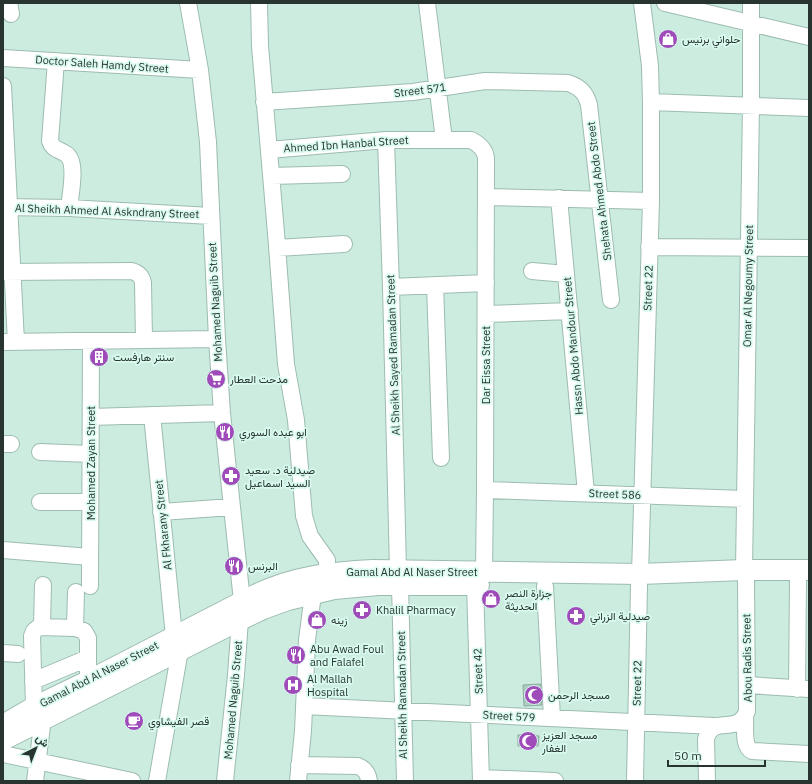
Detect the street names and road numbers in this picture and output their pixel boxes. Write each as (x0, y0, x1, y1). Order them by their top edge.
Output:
street label: Doctor Saleh Hamdy Street (35, 52, 169, 76)
street label: Street 571 (393, 80, 447, 100)
street label: Shehata Ahmed Abdo Street (584, 121, 614, 261)
street label: Ahmed Ibn Hanbal Street (283, 133, 409, 155)
street label: Al Sheikh Ahmed Al Askndrany Street (15, 201, 200, 221)
street label: Omar Al Negoumy Street (740, 225, 756, 347)
street label: Mohamed Naguib Street (205, 242, 225, 362)
street label: Street 22 (640, 265, 656, 311)
street label: Al Sheikh Sayed Ramadan Street (383, 274, 403, 436)
street label: Hassn Abdo Mandour Street (560, 276, 586, 416)
street label: Dar Eissa Street (479, 326, 493, 404)
street label: Mohamed Zayan Street (84, 406, 98, 520)
street label: Al Fkharany Street (151, 479, 175, 571)
street label: Street 586 (588, 486, 642, 502)
street label: Gamal Abd Al Naser Street (346, 565, 478, 579)
street label: Abou Radis Street (739, 614, 755, 702)
street label: Al Sheikh Ramadan Street (394, 631, 410, 759)
street label: Gamal Abd Al Naser Street (37, 638, 161, 710)
street label: Mohamed Naguib Street (221, 640, 245, 760)
street label: Street 42 (470, 648, 486, 694)
street label: Street 22 (630, 660, 644, 706)
street label: Street 579 (482, 708, 536, 724)

